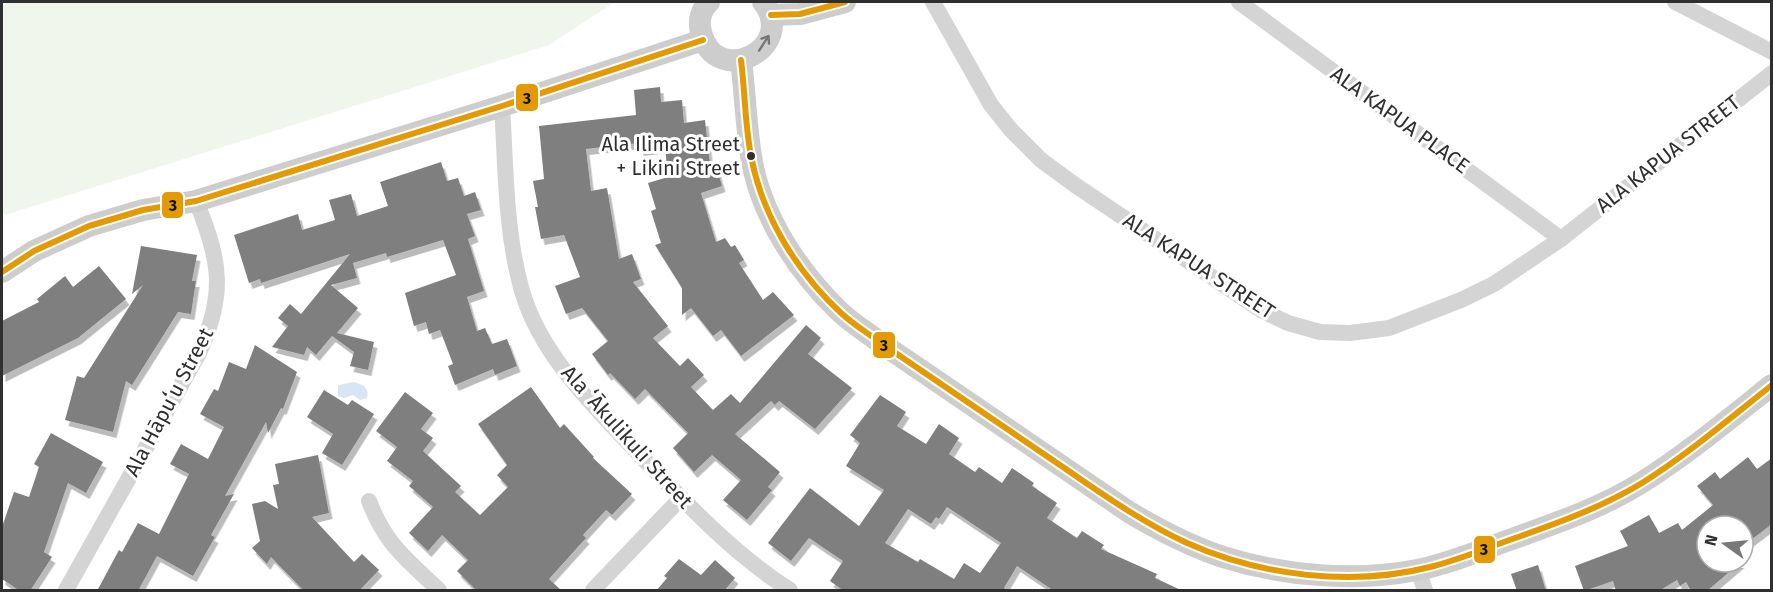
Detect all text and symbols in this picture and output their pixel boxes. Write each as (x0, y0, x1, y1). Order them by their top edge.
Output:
one-way arrow (759, 35, 771, 52)
street label: ALA KAPUA PLACE (1325, 61, 1475, 179)
line badge: 3 (515, 83, 539, 112)
text: 3 (522, 89, 531, 108)
street label: ALA KAPUA STREET (1591, 90, 1745, 218)
place label: Ala Ilima Street + Likini Street (602, 132, 741, 180)
marker: Ala Ilima Street + Likini Street (745, 150, 757, 162)
line badge: 3 (161, 191, 184, 219)
text: 3 (168, 196, 177, 215)
street label: ALA KAPUA STREET (1118, 207, 1280, 325)
street label: Ala Hāpuʻu Street (119, 323, 219, 481)
line badge: 3 (872, 331, 896, 359)
text: 3 (879, 336, 888, 355)
street label: Ala ʻĀkulikuli Street (556, 360, 698, 514)
north arrow (1695, 514, 1755, 574)
text: N (1700, 533, 1722, 548)
line badge: 3 (1473, 535, 1496, 564)
text: 3 (1479, 540, 1488, 559)

